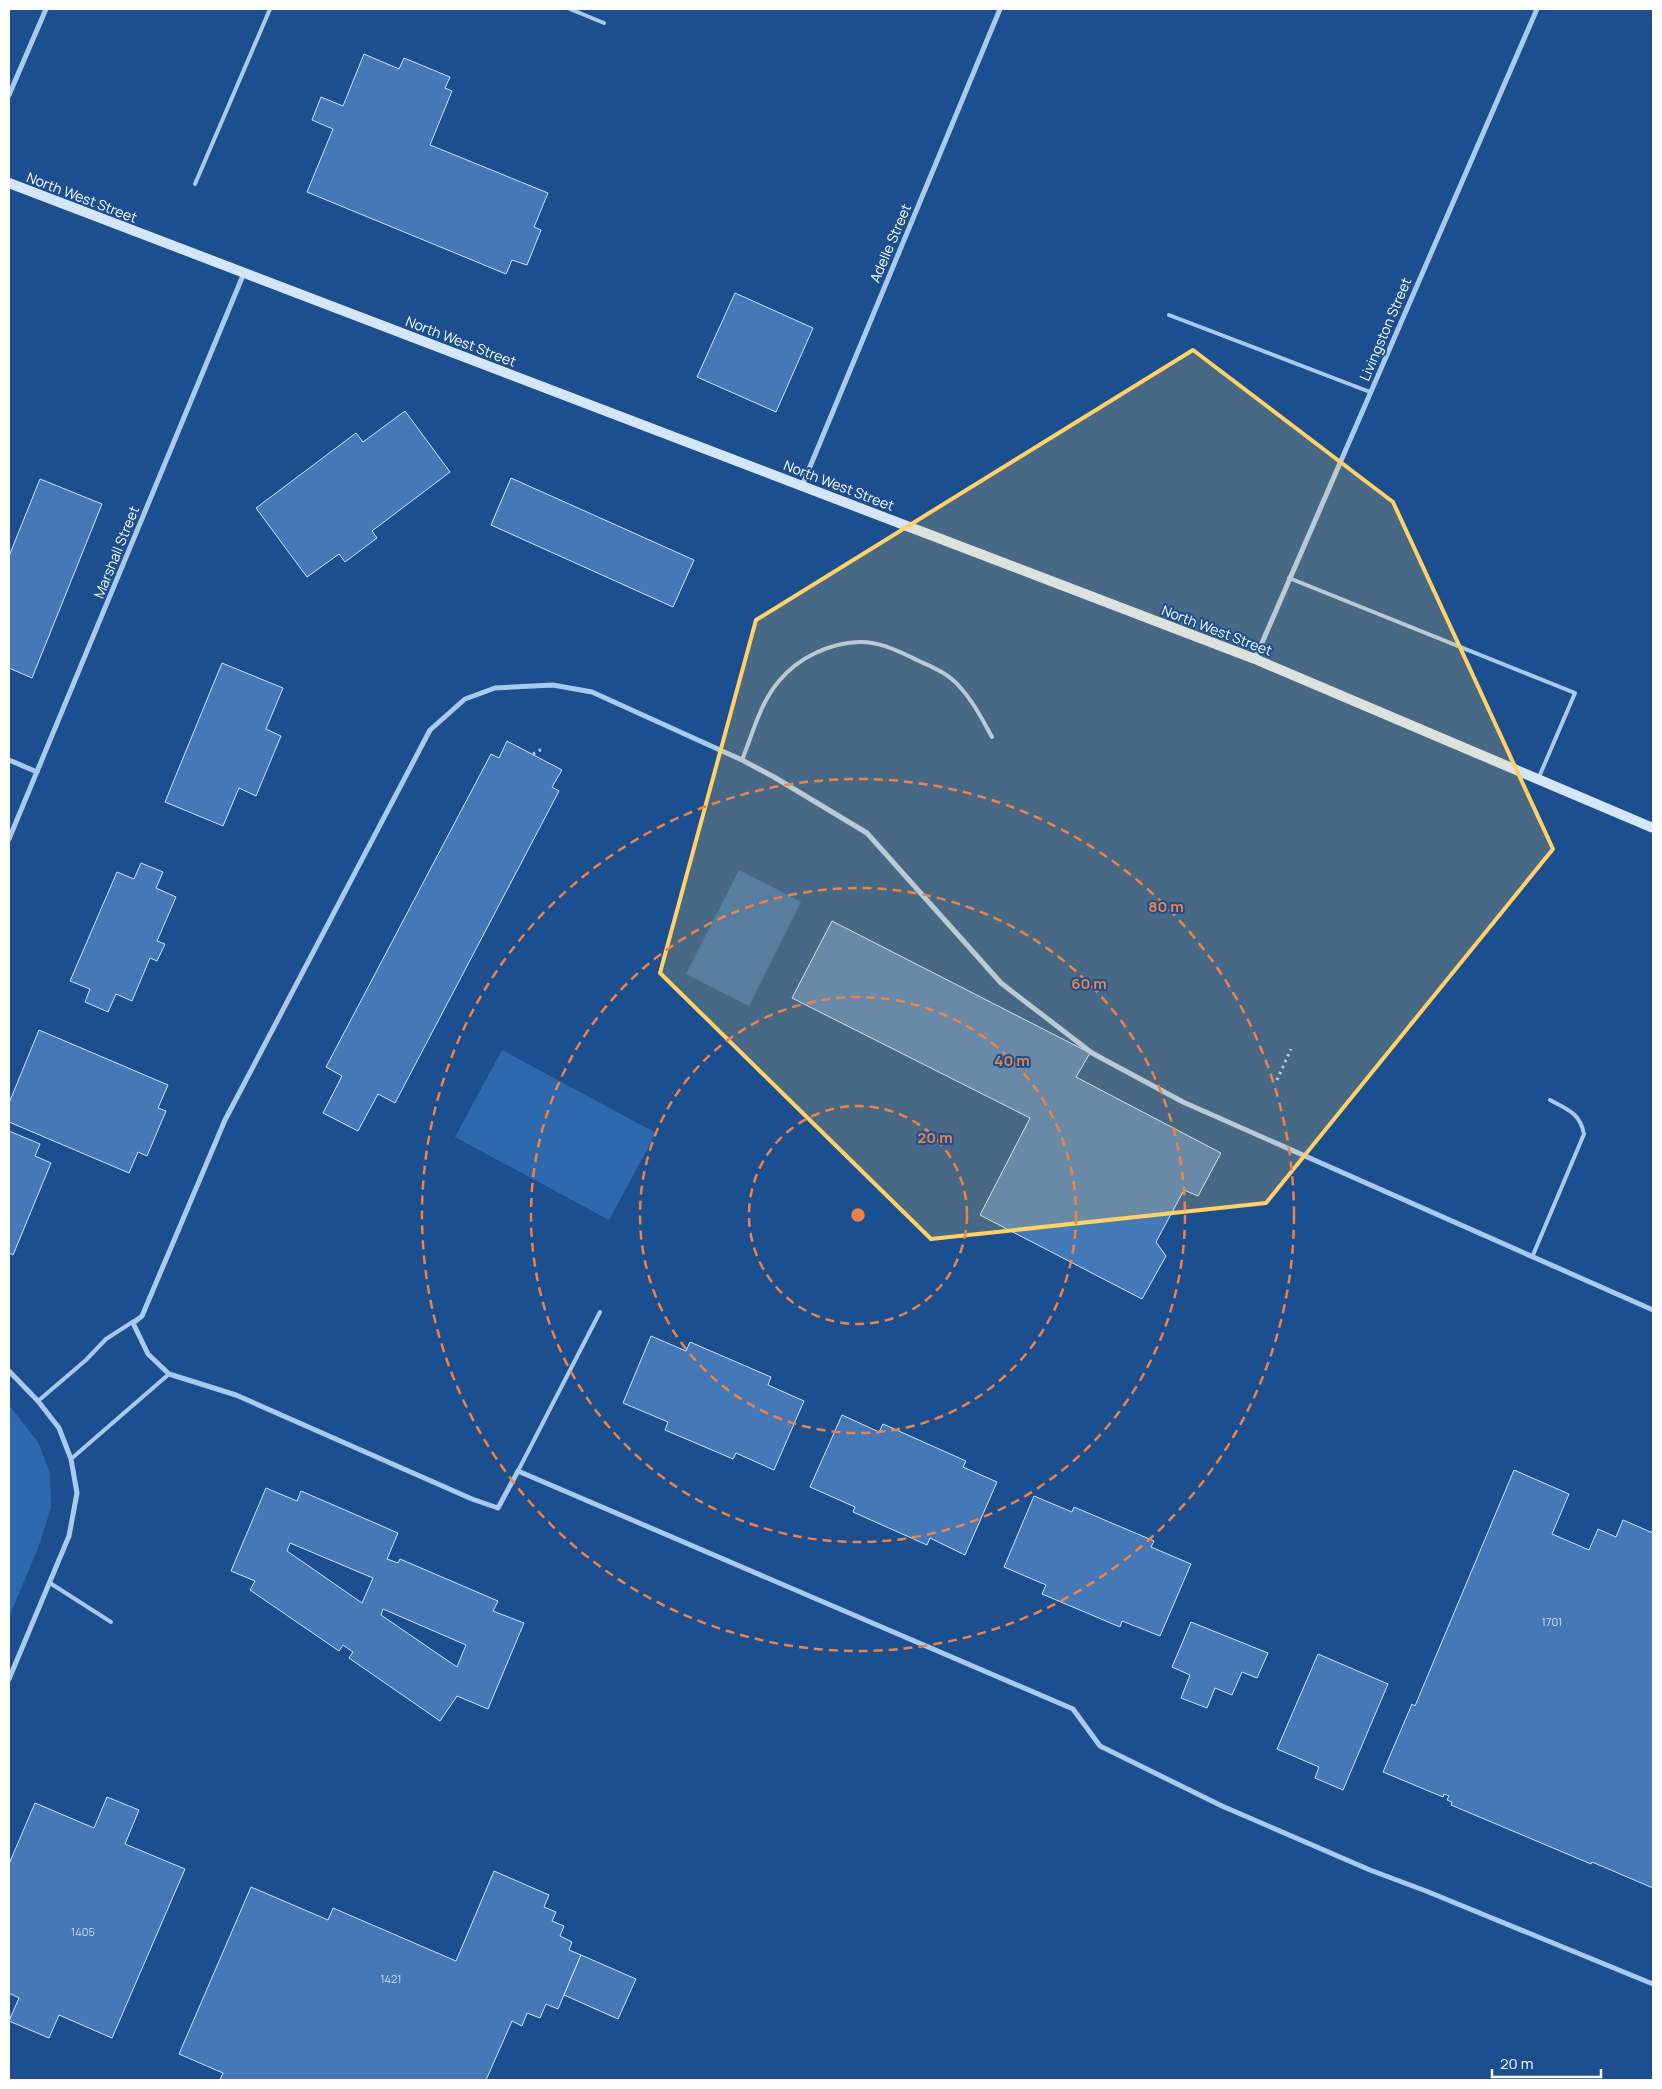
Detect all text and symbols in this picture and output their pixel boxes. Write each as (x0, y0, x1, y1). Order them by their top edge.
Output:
street label: North West Street (24, 167, 140, 227)
street label: Adelle Street (865, 200, 915, 285)
street label: Livingston Street (1355, 274, 1416, 384)
street label: North West Street (403, 311, 519, 371)
street label: North West Street (781, 455, 897, 515)
street label: Marshall Street (89, 503, 143, 601)
street label: North West Street (1159, 600, 1275, 660)
text: 80 m (1148, 896, 1184, 917)
text: 60 m (1071, 973, 1107, 994)
text: 40 m (994, 1050, 1030, 1071)
text: 20 m (917, 1127, 953, 1148)
centre of rings (849, 1206, 867, 1224)
house number: 1701 (1542, 1614, 1562, 1629)
house number: 1405 (71, 1924, 95, 1939)
house number: 1421 (380, 1971, 402, 1986)
scale bar (1492, 2046, 1601, 2078)
text: 20 m (1500, 2053, 1533, 2074)

